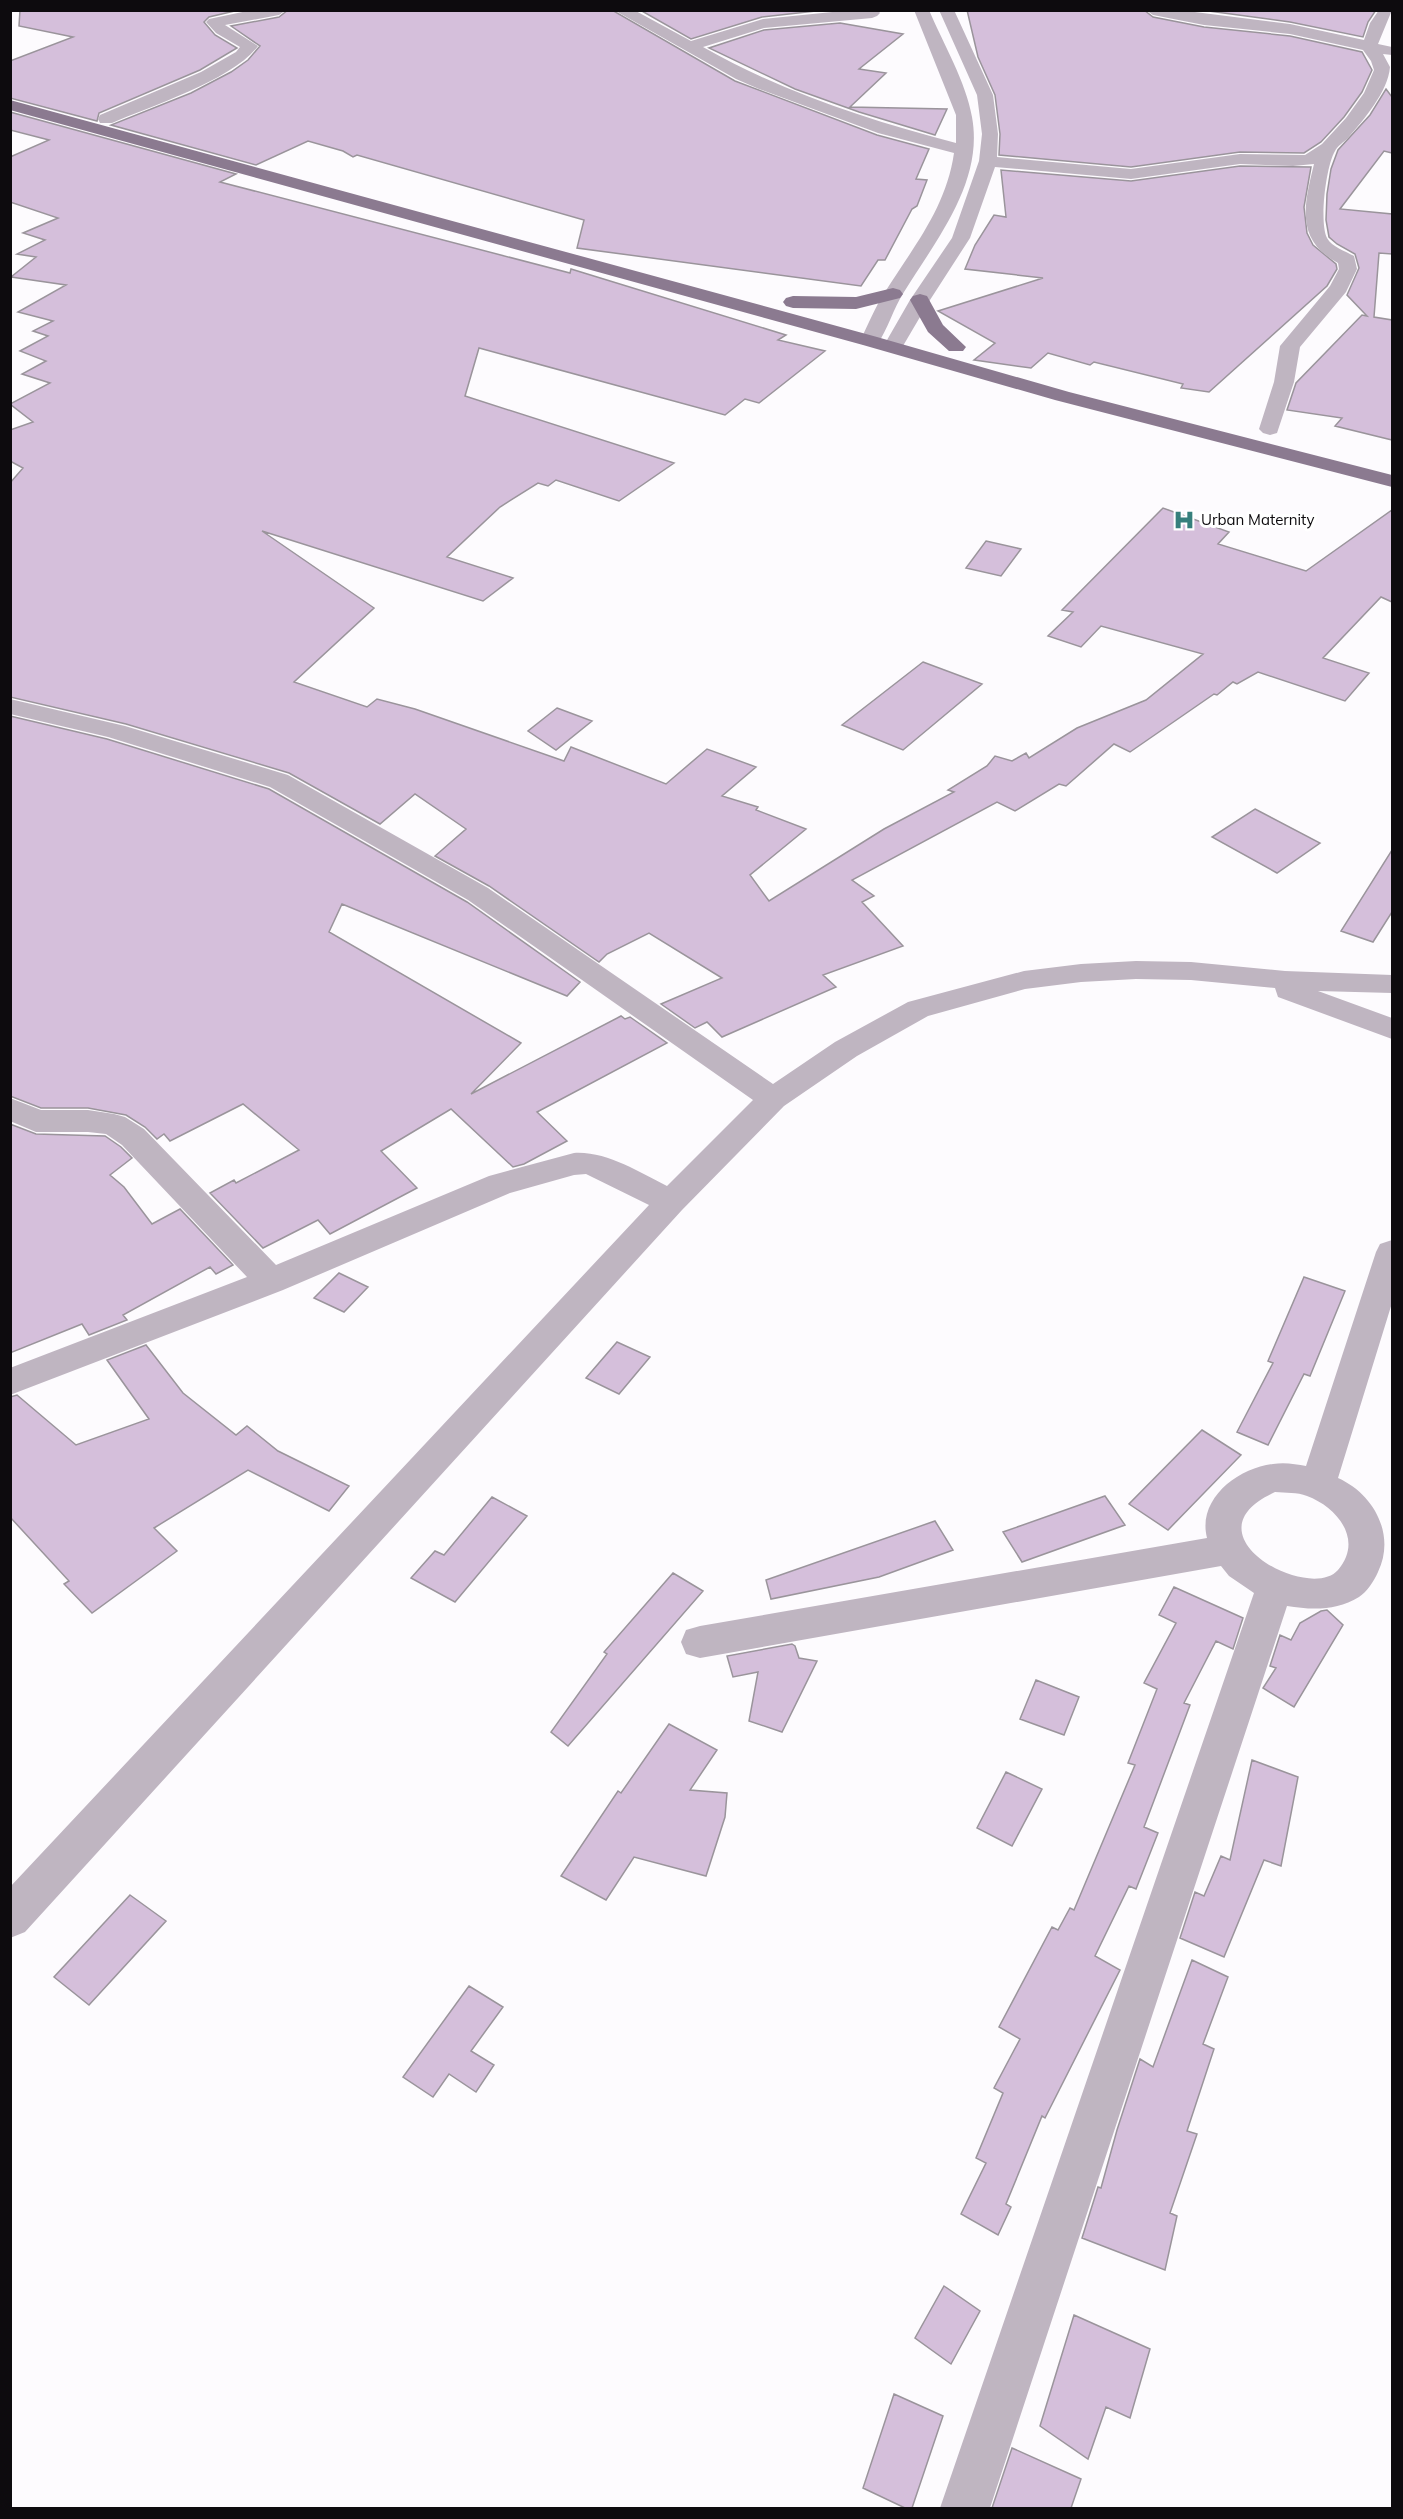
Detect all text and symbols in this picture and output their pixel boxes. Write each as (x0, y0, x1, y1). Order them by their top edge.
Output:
hospital icon: Urban Maternity (1172, 508, 1196, 532)
place label: Urban Maternity (1201, 510, 1314, 529)

